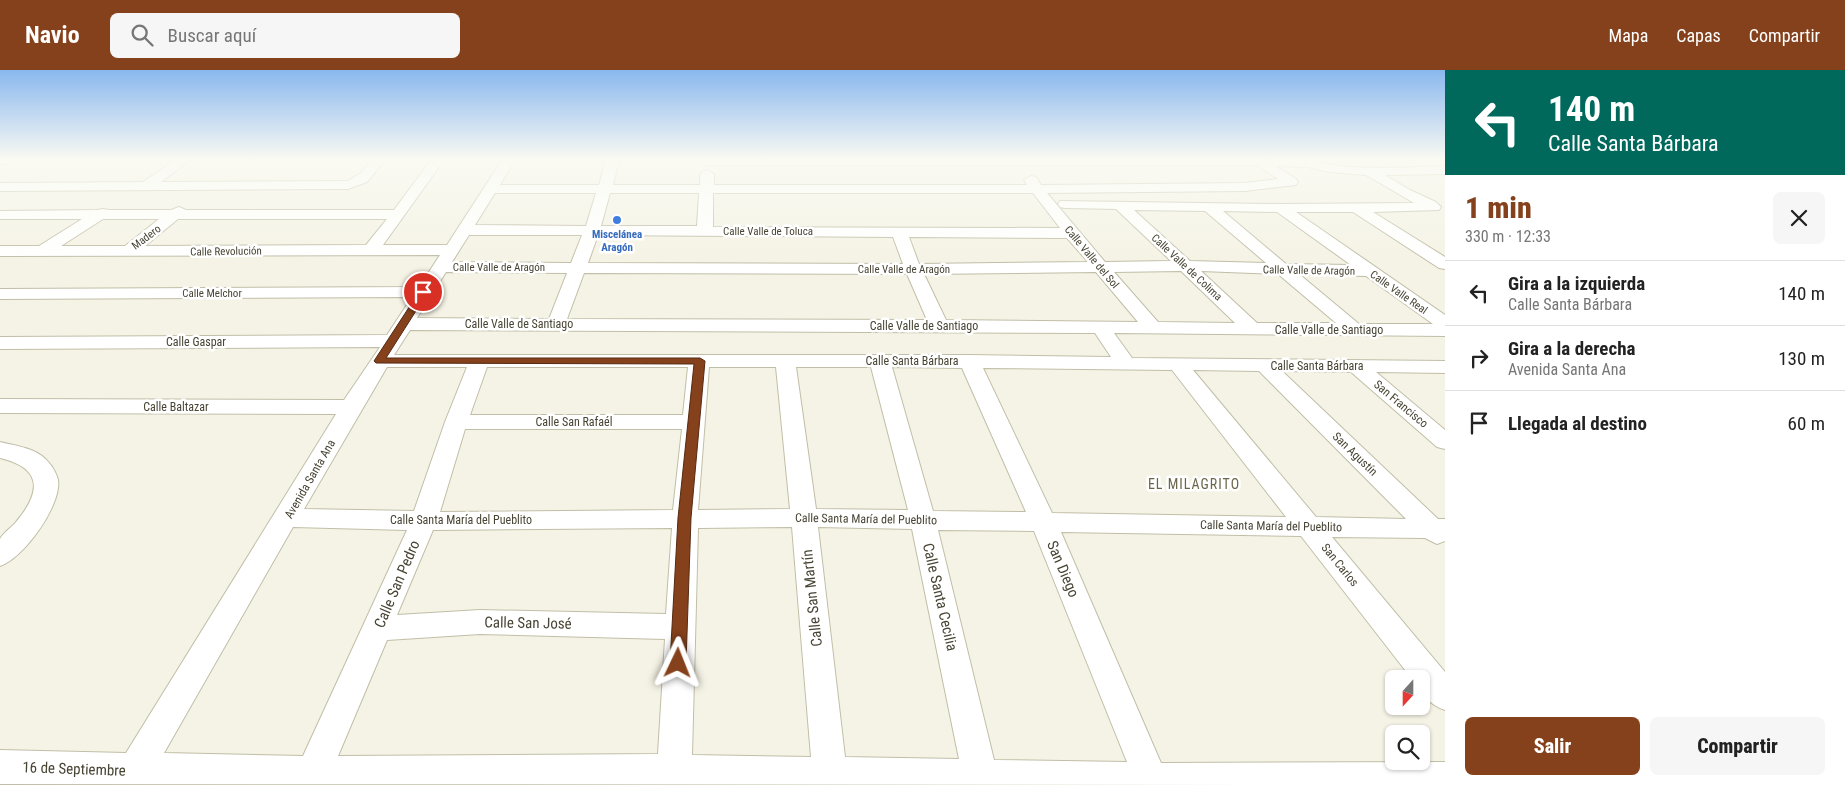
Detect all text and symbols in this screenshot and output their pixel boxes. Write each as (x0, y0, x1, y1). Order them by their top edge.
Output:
search box (110, 13, 460, 58)
text: Navio (25, 21, 80, 49)
icon: search (128, 21, 156, 49)
text: Buscar aquí (168, 24, 256, 47)
text: Mapa (1609, 25, 1648, 46)
text: Capas (1676, 25, 1721, 46)
text: Compartir (1749, 25, 1820, 46)
text: 140 m (1548, 89, 1635, 130)
icon: left (1465, 90, 1530, 155)
text: Calle Santa Bárbara (1548, 131, 1719, 156)
text: 1 min (1465, 190, 1532, 225)
button: close (1773, 192, 1825, 244)
marker: Miscelánea Aragón (611, 214, 623, 226)
street label: Madero (129, 222, 164, 253)
street label: Calle Valle del Sol (1062, 223, 1122, 291)
street label: Calle Valle de Toluca (723, 225, 813, 238)
text: 330 m · 12:33 (1465, 227, 1551, 246)
place label: Miscelánea Aragón (592, 228, 642, 254)
street label: Calle Valle de Colima (1149, 231, 1225, 303)
street label: Calle Revolución (190, 244, 262, 259)
street label: Calle Valle de Aragón (453, 261, 545, 274)
street label: Calle Valle de Aragón (858, 263, 950, 276)
street label: Calle Valle de Aragón (1263, 263, 1355, 278)
street label: Calle Valle Real (1368, 268, 1430, 317)
pin (402, 271, 444, 313)
text: Gira a la izquierda (1508, 272, 1645, 295)
icon: arrive (409, 278, 437, 306)
icon: left (1465, 279, 1493, 307)
text: 140 m (1778, 282, 1825, 305)
street label: Calle Melchor (182, 287, 242, 300)
text: Calle Santa Bárbara (1508, 295, 1632, 314)
street label: Calle Valle de Santiago (465, 317, 573, 331)
street label: Calle Valle de Santiago (870, 319, 978, 333)
street label: Calle Valle de Santiago (1275, 323, 1383, 337)
street label: Calle Gaspar (166, 335, 226, 349)
text: Gira a la derecha (1508, 337, 1635, 360)
icon: right (1465, 344, 1493, 372)
text: 130 m (1778, 347, 1825, 370)
street label: Calle Santa Bárbara (865, 354, 959, 368)
street label: Calle Santa Bárbara (1270, 359, 1364, 373)
text: Avenida Santa Ana (1508, 360, 1626, 379)
street label: San Francisco (1371, 377, 1431, 431)
street label: Calle Baltazar (143, 400, 209, 414)
icon: arrive (1465, 409, 1493, 437)
text: Llegada al destino (1508, 412, 1647, 435)
text: 60 m (1788, 412, 1825, 435)
street label: Calle San Rafaél (535, 415, 613, 429)
street label: San Agustín (1330, 429, 1380, 479)
street label: Avenida Santa Ana (282, 437, 338, 521)
district label: EL MILAGRITO (1148, 476, 1240, 492)
street label: Calle Santa María del Pueblito (795, 511, 937, 527)
street label: Calle Santa María del Pueblito (390, 513, 532, 527)
street label: Calle Santa María del Pueblito (1200, 518, 1342, 534)
street label: Calle San Pedro (370, 538, 424, 630)
street label: San Diego (1043, 538, 1083, 600)
street label: Calle Santa Cecilia (919, 541, 961, 653)
street label: San Carlos (1319, 541, 1361, 589)
street label: Calle San Martín (798, 549, 826, 647)
street label: Calle San José (484, 613, 572, 633)
position arrow (651, 636, 703, 688)
north arrow (1385, 670, 1430, 715)
map controls (1385, 670, 1430, 770)
button: Salir (1465, 717, 1640, 775)
button: Compartir (1650, 717, 1825, 775)
button: search (1385, 725, 1430, 770)
street label: 16 de Septiembre (22, 758, 126, 780)

